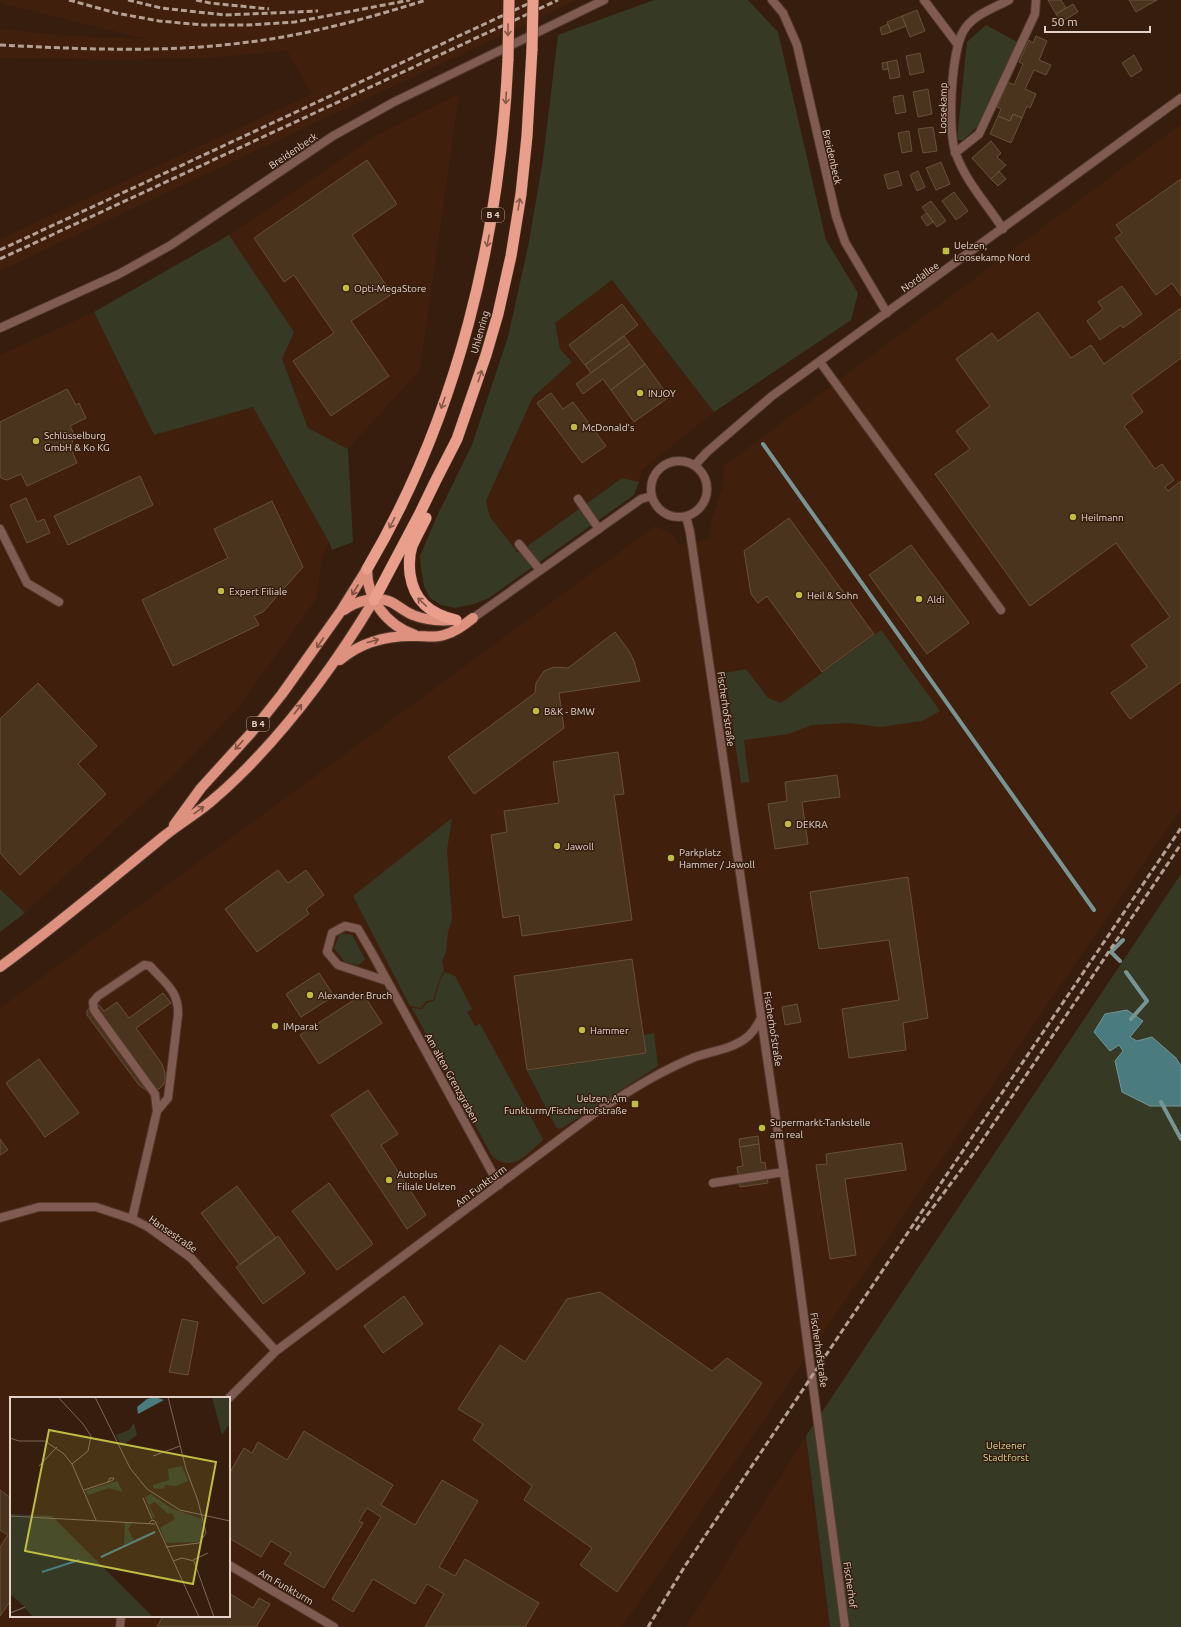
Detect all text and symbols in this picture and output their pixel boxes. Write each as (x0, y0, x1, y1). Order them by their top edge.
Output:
scale bar (1045, 8, 1150, 34)
text: 50 m (1051, 15, 1078, 28)
one-way arrow (505, 23, 512, 36)
street label: Loosekamp (937, 82, 949, 134)
one-way arrow (503, 91, 510, 104)
street label: Breidenbeck (820, 128, 844, 186)
street label: Breidenbeck (267, 131, 319, 171)
one-way arrow (515, 198, 523, 211)
road number: B 4 (482, 208, 504, 222)
one-way arrow (484, 234, 492, 247)
place label: Uelzen, Loosekamp Nord (954, 240, 1030, 263)
marker: Uelzen, Loosekamp Nord (941, 246, 951, 256)
street label: Nordallee (899, 260, 941, 294)
marker: Opti-MegaStore (341, 283, 351, 293)
place label: Opti-MegaStore (354, 283, 426, 294)
street label: Uhlenring (469, 309, 491, 355)
one-way arrow (476, 370, 484, 382)
marker: INJOY (635, 388, 645, 398)
place label: INJOY (648, 388, 676, 399)
one-way arrow (439, 397, 447, 409)
marker: McDonald's (569, 422, 579, 432)
place label: McDonald's (582, 422, 634, 433)
place label: Schlüsselburg GmbH & Ko KG (44, 430, 110, 453)
marker: Schlüsselburg GmbH & Ko KG (31, 436, 41, 446)
marker: Heilmann (1068, 512, 1078, 522)
place label: Heilmann (1081, 512, 1124, 523)
one-way arrow (388, 516, 395, 528)
one-way arrow (350, 584, 358, 596)
marker: Expert Filiale (216, 586, 226, 596)
place label: Expert Filiale (229, 586, 287, 597)
marker: Heil & Sohn (794, 590, 804, 600)
place label: Heil & Sohn (807, 590, 858, 601)
marker: Aldi (914, 594, 924, 604)
place label: Aldi (927, 594, 944, 605)
one-way arrow (418, 597, 427, 607)
one-way arrow (366, 636, 379, 644)
one-way arrow (315, 637, 323, 649)
street label: Fischerhofstraße (715, 671, 737, 747)
one-way arrow (294, 703, 303, 714)
marker: B&K - BMW (531, 706, 541, 716)
place label: B&K - BMW (544, 706, 595, 717)
road number: B 4 (247, 717, 269, 731)
one-way arrow (235, 740, 244, 751)
one-way arrow (194, 806, 205, 814)
marker: DEKRA (783, 819, 793, 829)
place label: DEKRA (796, 819, 828, 830)
marker: Jawoll (552, 841, 562, 851)
place label: Jawoll (565, 841, 594, 852)
place label: Parkplatz Hammer / Jawoll (679, 847, 755, 870)
marker: Parkplatz Hammer / Jawoll (666, 853, 676, 863)
marker: Alexander Bruch (305, 990, 315, 1000)
place label: Alexander Bruch (318, 990, 392, 1001)
street label: Fischerhofstraße (762, 991, 784, 1067)
marker: IMparat (270, 1021, 280, 1031)
place label: IMparat (283, 1021, 318, 1032)
marker: Hammer (577, 1025, 587, 1035)
place label: Hammer (590, 1025, 629, 1036)
street label: Am alten Grenzgraben (423, 1031, 481, 1125)
place label: Uelzen, Am Funkturm/Fischerhofstraße (504, 1093, 627, 1116)
marker: Uelzen, Am Funkturm/Fischerhofstraße (630, 1099, 640, 1109)
place label: Supermarkt-Tankstelle am real (770, 1117, 870, 1140)
marker: Supermarkt-Tankstelle am real (757, 1123, 767, 1133)
street label: Am Funkturm (453, 1163, 509, 1209)
place label: Autoplus Filiale Uelzen (397, 1169, 456, 1192)
marker: Autoplus Filiale Uelzen (384, 1175, 394, 1185)
street label: Hansestraße (147, 1213, 199, 1255)
street label: Fischerhofstraße (808, 1312, 830, 1388)
inset map (10, 1397, 230, 1617)
park label: Uelzener Stadtforst (983, 1440, 1029, 1463)
street label: Fischerhof (841, 1561, 859, 1609)
street label: Am Funkturm (257, 1567, 315, 1607)

